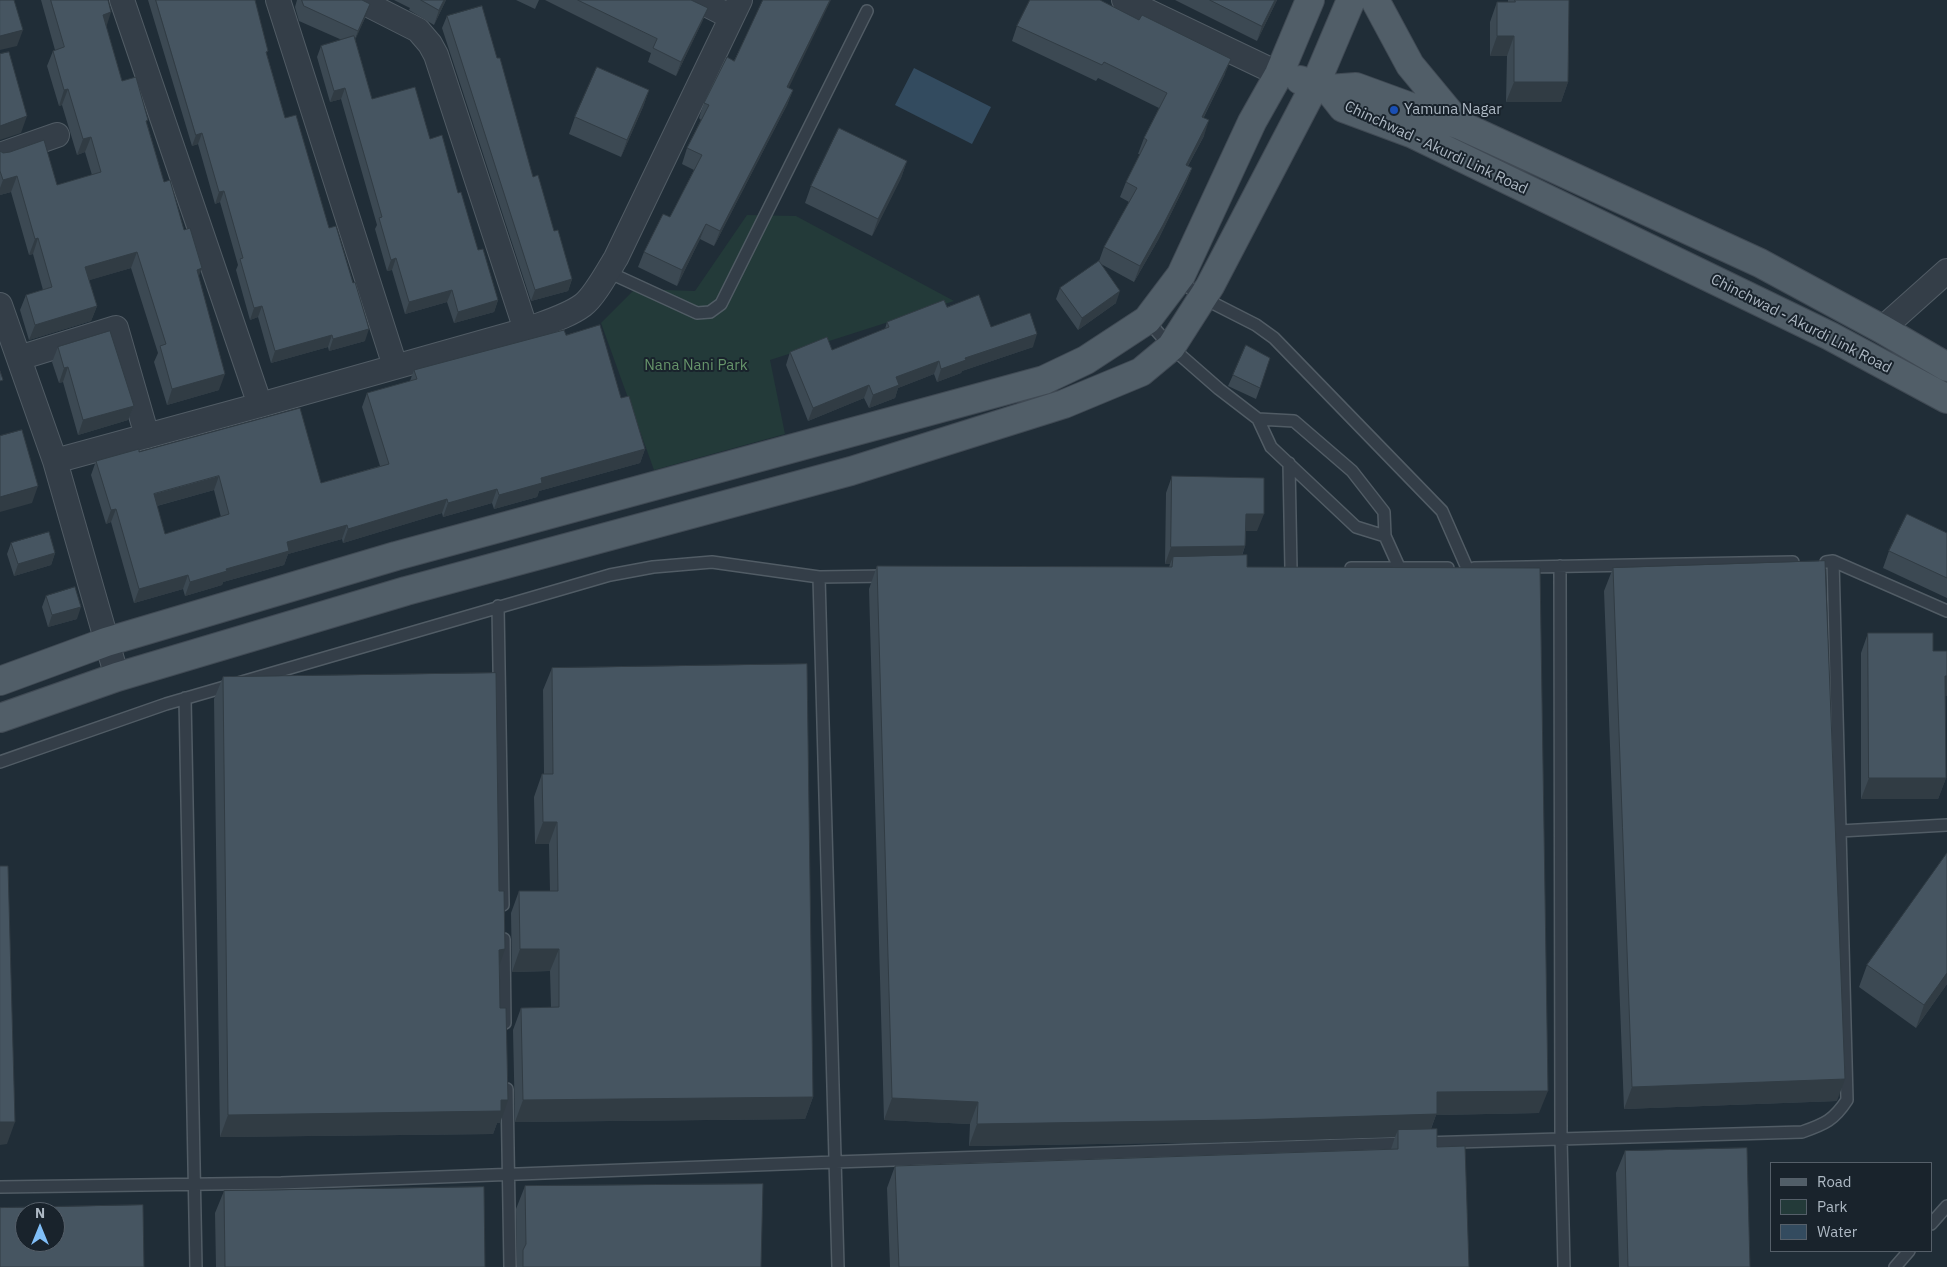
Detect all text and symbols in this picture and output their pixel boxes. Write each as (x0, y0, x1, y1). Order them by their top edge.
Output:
street label: Chinchwad - Akurdi Link Road (1341, 98, 1531, 198)
place label: Yamuna Nagar (1404, 101, 1502, 119)
marker: Yamuna Nagar (1388, 104, 1400, 116)
street label: Chinchwad - Akurdi Link Road (1708, 271, 1894, 377)
park label: Nana Nani Park (644, 357, 748, 375)
legend (1770, 1162, 1932, 1252)
text: Road (1817, 1172, 1852, 1191)
text: Park (1817, 1197, 1847, 1216)
north arrow (15, 1202, 65, 1252)
text: N (35, 1204, 45, 1222)
text: Water (1817, 1222, 1857, 1241)

